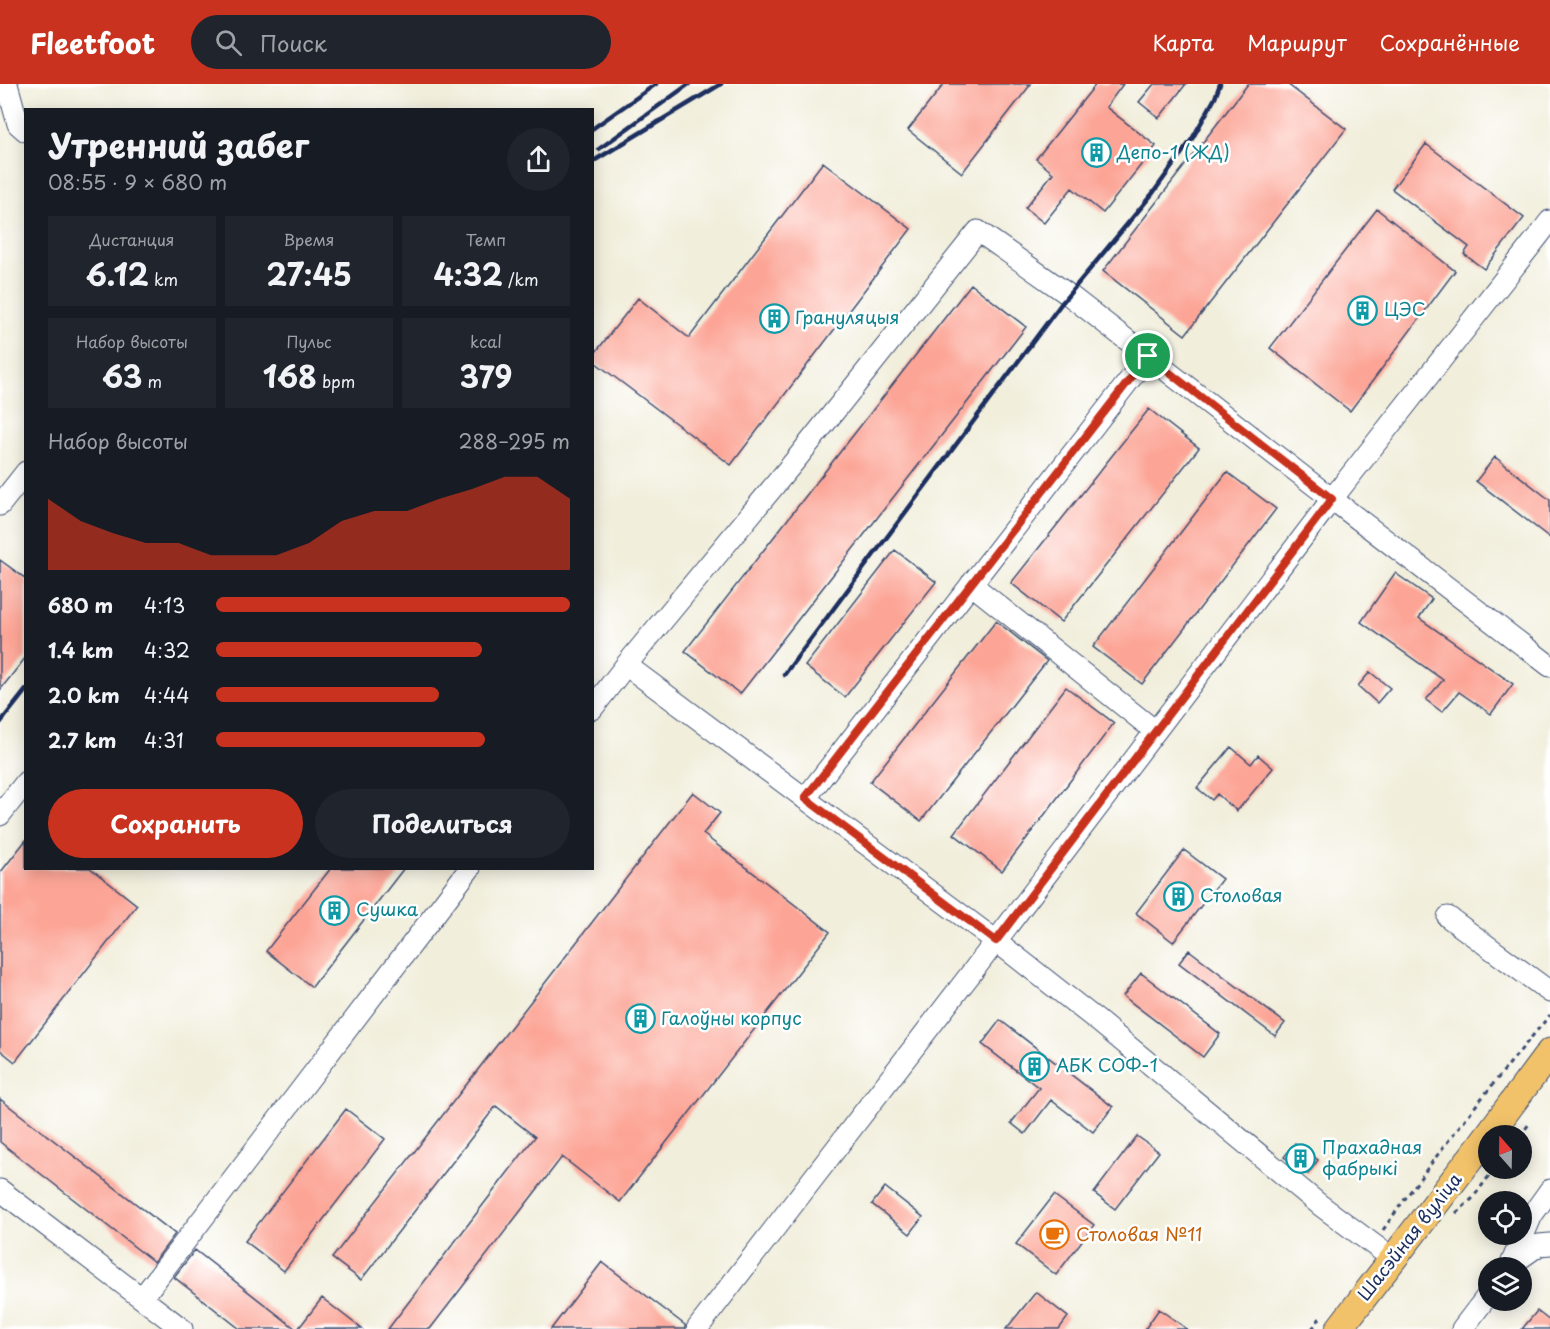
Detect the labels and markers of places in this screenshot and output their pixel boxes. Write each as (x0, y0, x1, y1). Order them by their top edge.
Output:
building icon: Депо-1 (ЖД) (1080, 137, 1112, 169)
place label: Депо-1 (ЖД) (1116, 138, 1230, 165)
building icon: ЦЭС (1347, 294, 1379, 326)
place label: ЦЭС (1384, 295, 1426, 322)
building icon: Грануляцыя (758, 302, 790, 334)
place label: Грануляцыя (795, 303, 900, 330)
pin (1122, 330, 1173, 381)
building icon: Столовая (1163, 880, 1195, 912)
place label: Столовая (1200, 881, 1283, 908)
building icon: Сушка (319, 894, 351, 926)
place label: Сушка (356, 895, 419, 922)
building icon: Галоўны корпус (624, 1003, 656, 1035)
place label: Галоўны корпус (661, 1004, 802, 1031)
building icon: АБК СОФ-1 (1019, 1050, 1051, 1082)
place label: АБК СОФ-1 (1056, 1051, 1158, 1078)
place label: Прахадная фабрыкі (1322, 1133, 1422, 1181)
building icon: Прахадная фабрыкі (1285, 1142, 1317, 1174)
cafe icon: Столовая №11 (1039, 1219, 1071, 1251)
place label: Столовая №11 (1076, 1220, 1202, 1247)

